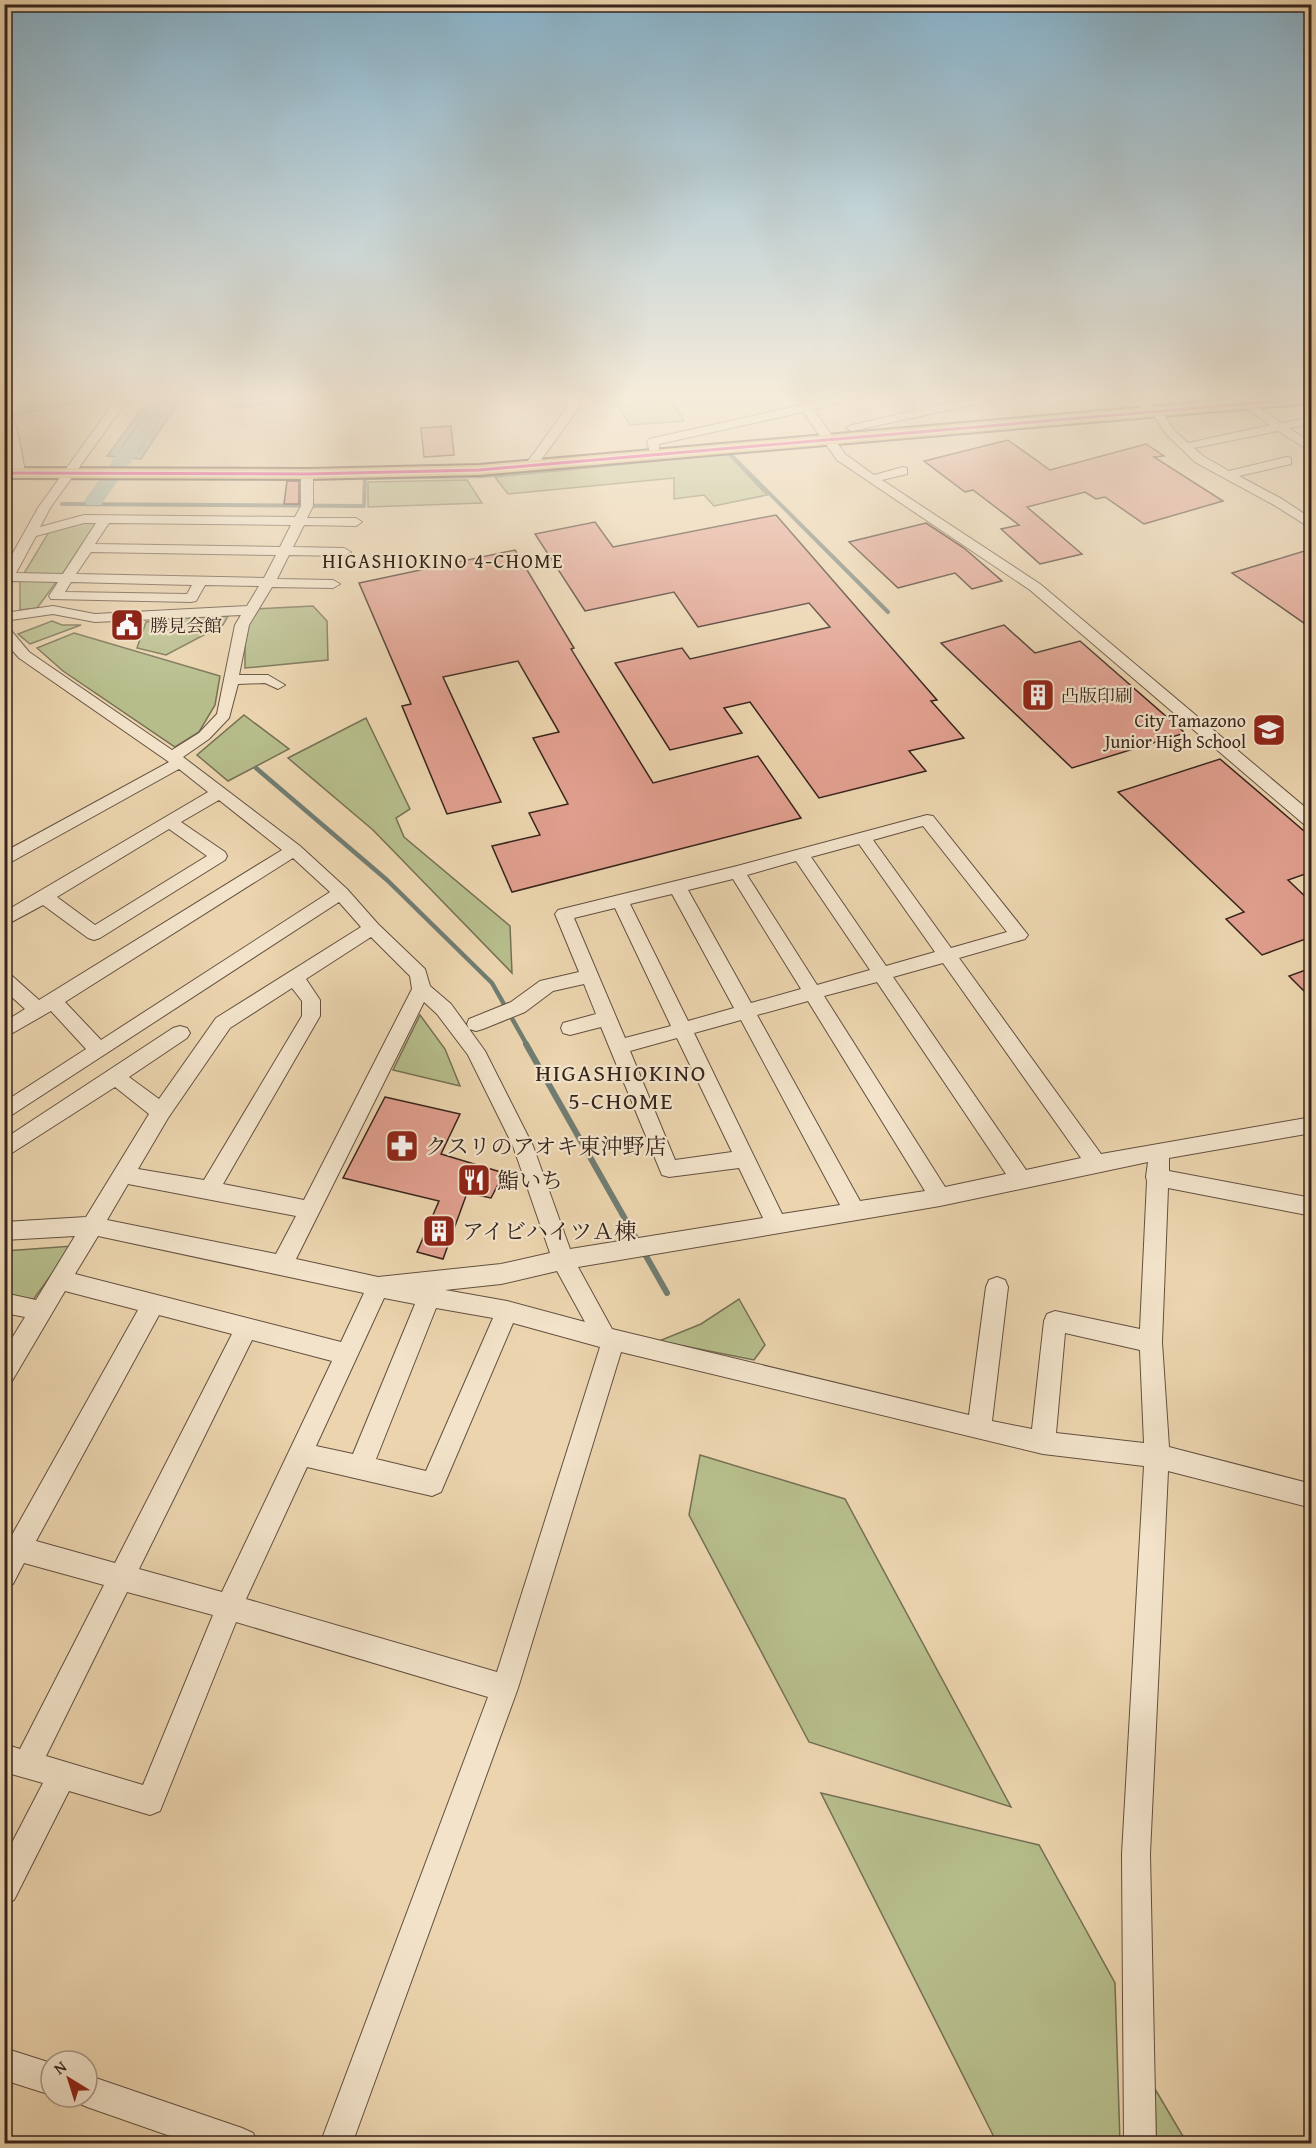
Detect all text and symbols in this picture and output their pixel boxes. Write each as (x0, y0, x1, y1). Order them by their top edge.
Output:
district label: HIGASHIOKINO 4-CHOME (322, 546, 564, 575)
public building icon: 勝見会館 (109, 607, 145, 643)
place label: 勝見会館 (150, 612, 222, 639)
building icon: 凸版印刷 (1020, 677, 1056, 713)
place label: 凸版印刷 (1061, 682, 1133, 709)
place label: City Tamazono Junior High School (1103, 707, 1246, 755)
school or university icon: City Tamazono Junior High School (1251, 712, 1287, 748)
district label: HIGASHIOKINO 5-CHOME (535, 1055, 707, 1118)
pharmacy icon: クスリのアオキ東沖野店 (384, 1128, 420, 1164)
place label: クスリのアオキ東沖野店 (425, 1130, 667, 1162)
restaurant icon: 鮨いち (456, 1162, 492, 1198)
place label: 鮨いち (497, 1164, 563, 1196)
building icon: アイビハイツＡ棟 (421, 1213, 457, 1249)
place label: アイビハイツＡ棟 (462, 1215, 636, 1247)
north arrow (39, 2049, 99, 2109)
text: N (48, 2054, 72, 2080)

